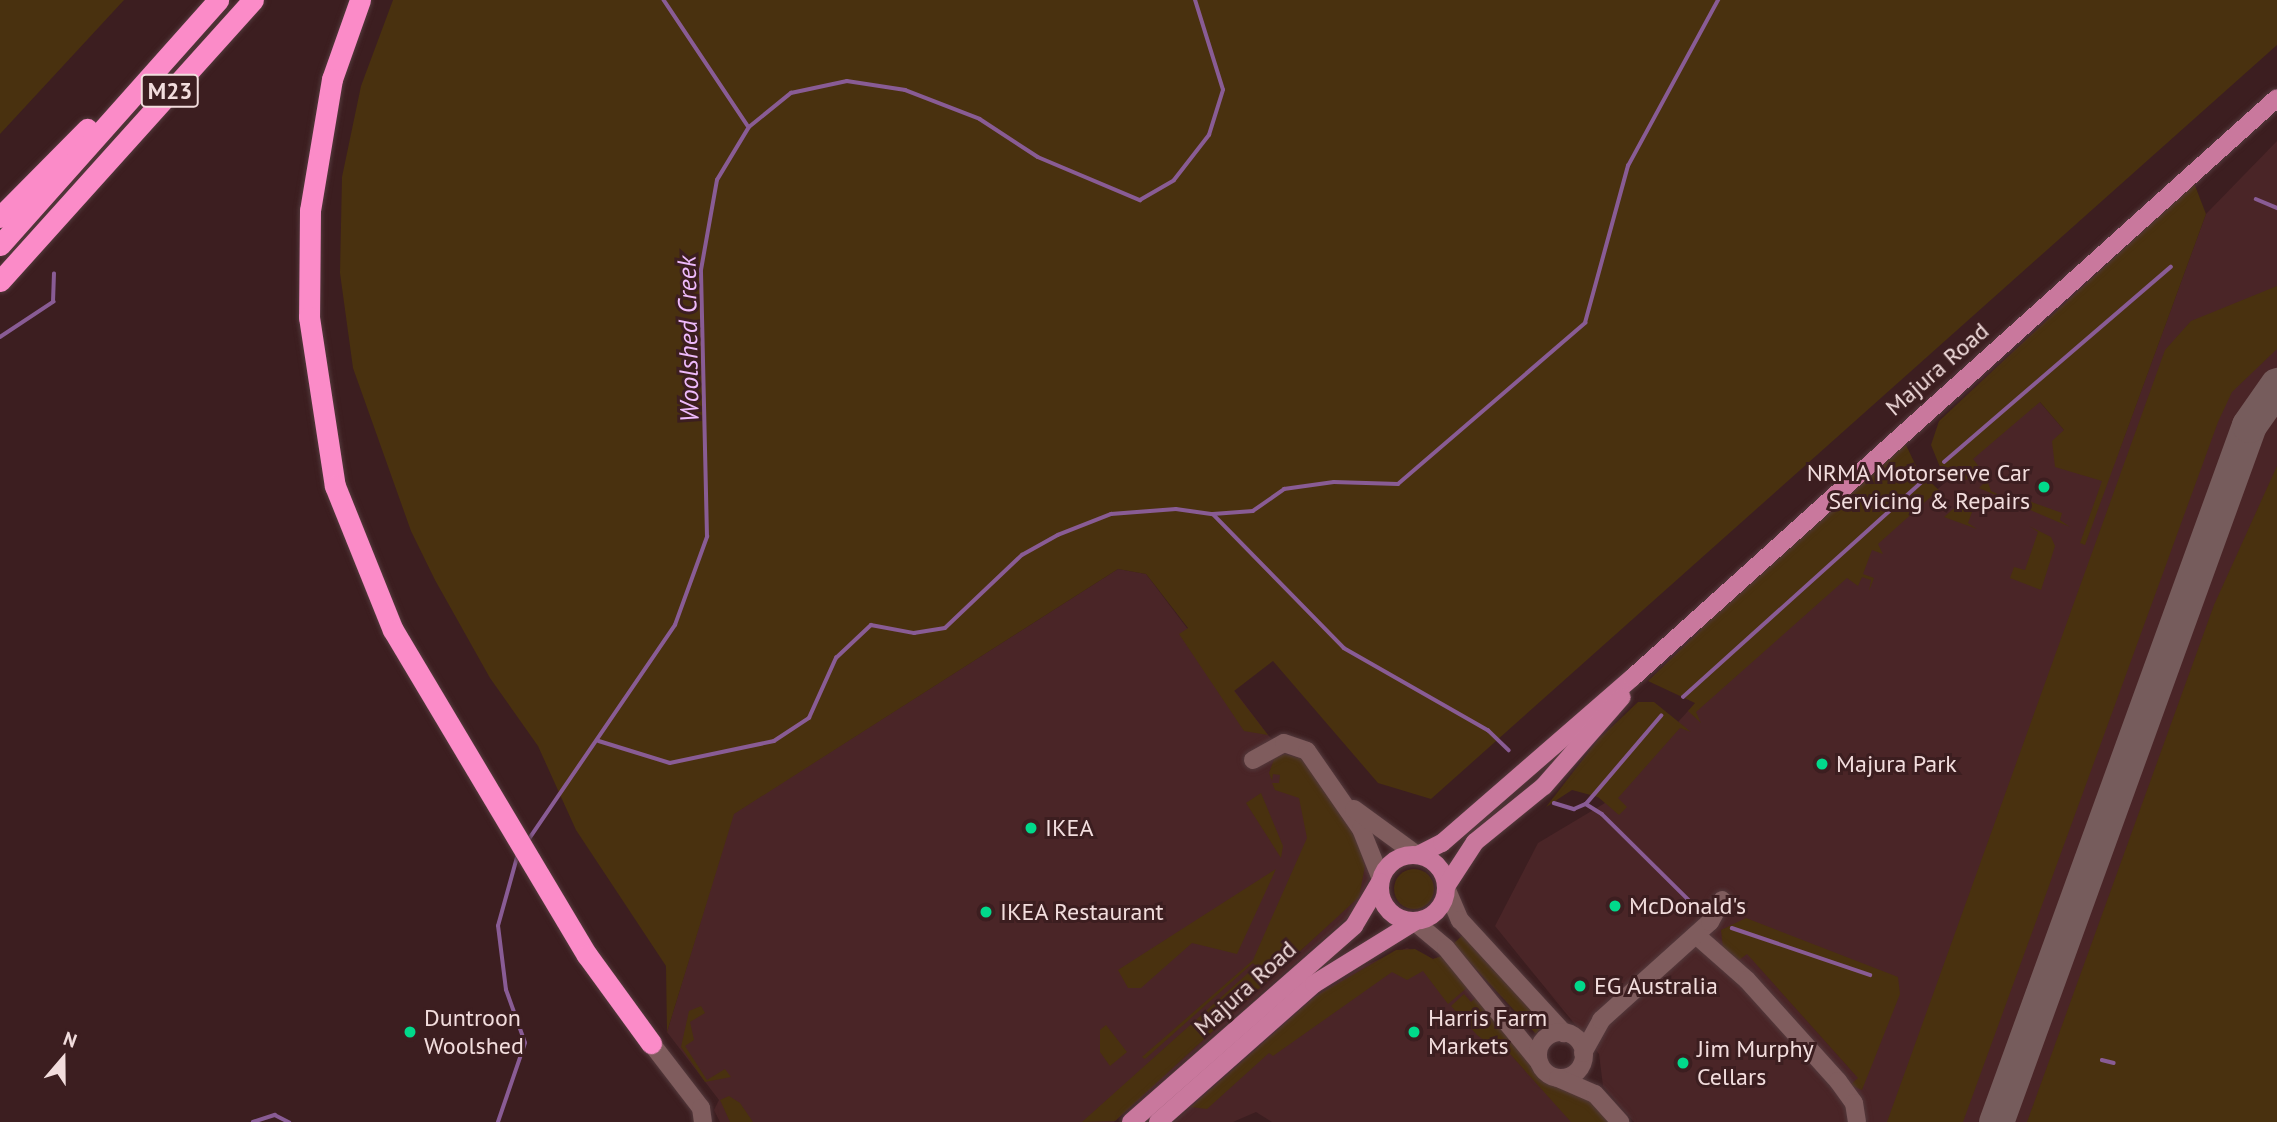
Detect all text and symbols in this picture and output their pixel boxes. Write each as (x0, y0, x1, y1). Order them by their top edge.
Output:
road number: M23 (140, 72, 200, 110)
water label: Woolshed Creek (671, 255, 705, 423)
street label: Majura Road (1879, 316, 1995, 422)
place label: NRMA Motorserve Car Servicing & Repairs (1806, 459, 2030, 515)
marker: NRMA Motorserve Car Servicing & Repairs (2036, 479, 2052, 495)
place label: Majura Park (1836, 750, 1957, 778)
marker: Majura Park (1814, 756, 1830, 772)
place label: IKEA (1045, 814, 1094, 842)
marker: IKEA (1023, 820, 1039, 836)
place label: McDonald's (1629, 892, 1746, 920)
place label: IKEA Restaurant (1000, 898, 1165, 926)
marker: McDonald's (1607, 898, 1623, 914)
marker: IKEA Restaurant (978, 904, 994, 920)
street label: Majura Road (1188, 935, 1302, 1041)
place label: EG Australia (1594, 972, 1719, 1000)
marker: EG Australia (1572, 978, 1588, 994)
place label: Duntroon Woolshed (424, 1004, 524, 1060)
place label: Harris Farm Markets (1428, 1004, 1547, 1060)
north arrow (28, 1024, 98, 1094)
marker: Duntroon Woolshed (402, 1024, 418, 1040)
marker: Harris Farm Markets (1406, 1024, 1422, 1040)
text: N (60, 1026, 80, 1053)
place label: Jim Murphy Cellars (1697, 1035, 1814, 1091)
marker: Jim Murphy Cellars (1675, 1055, 1691, 1071)

